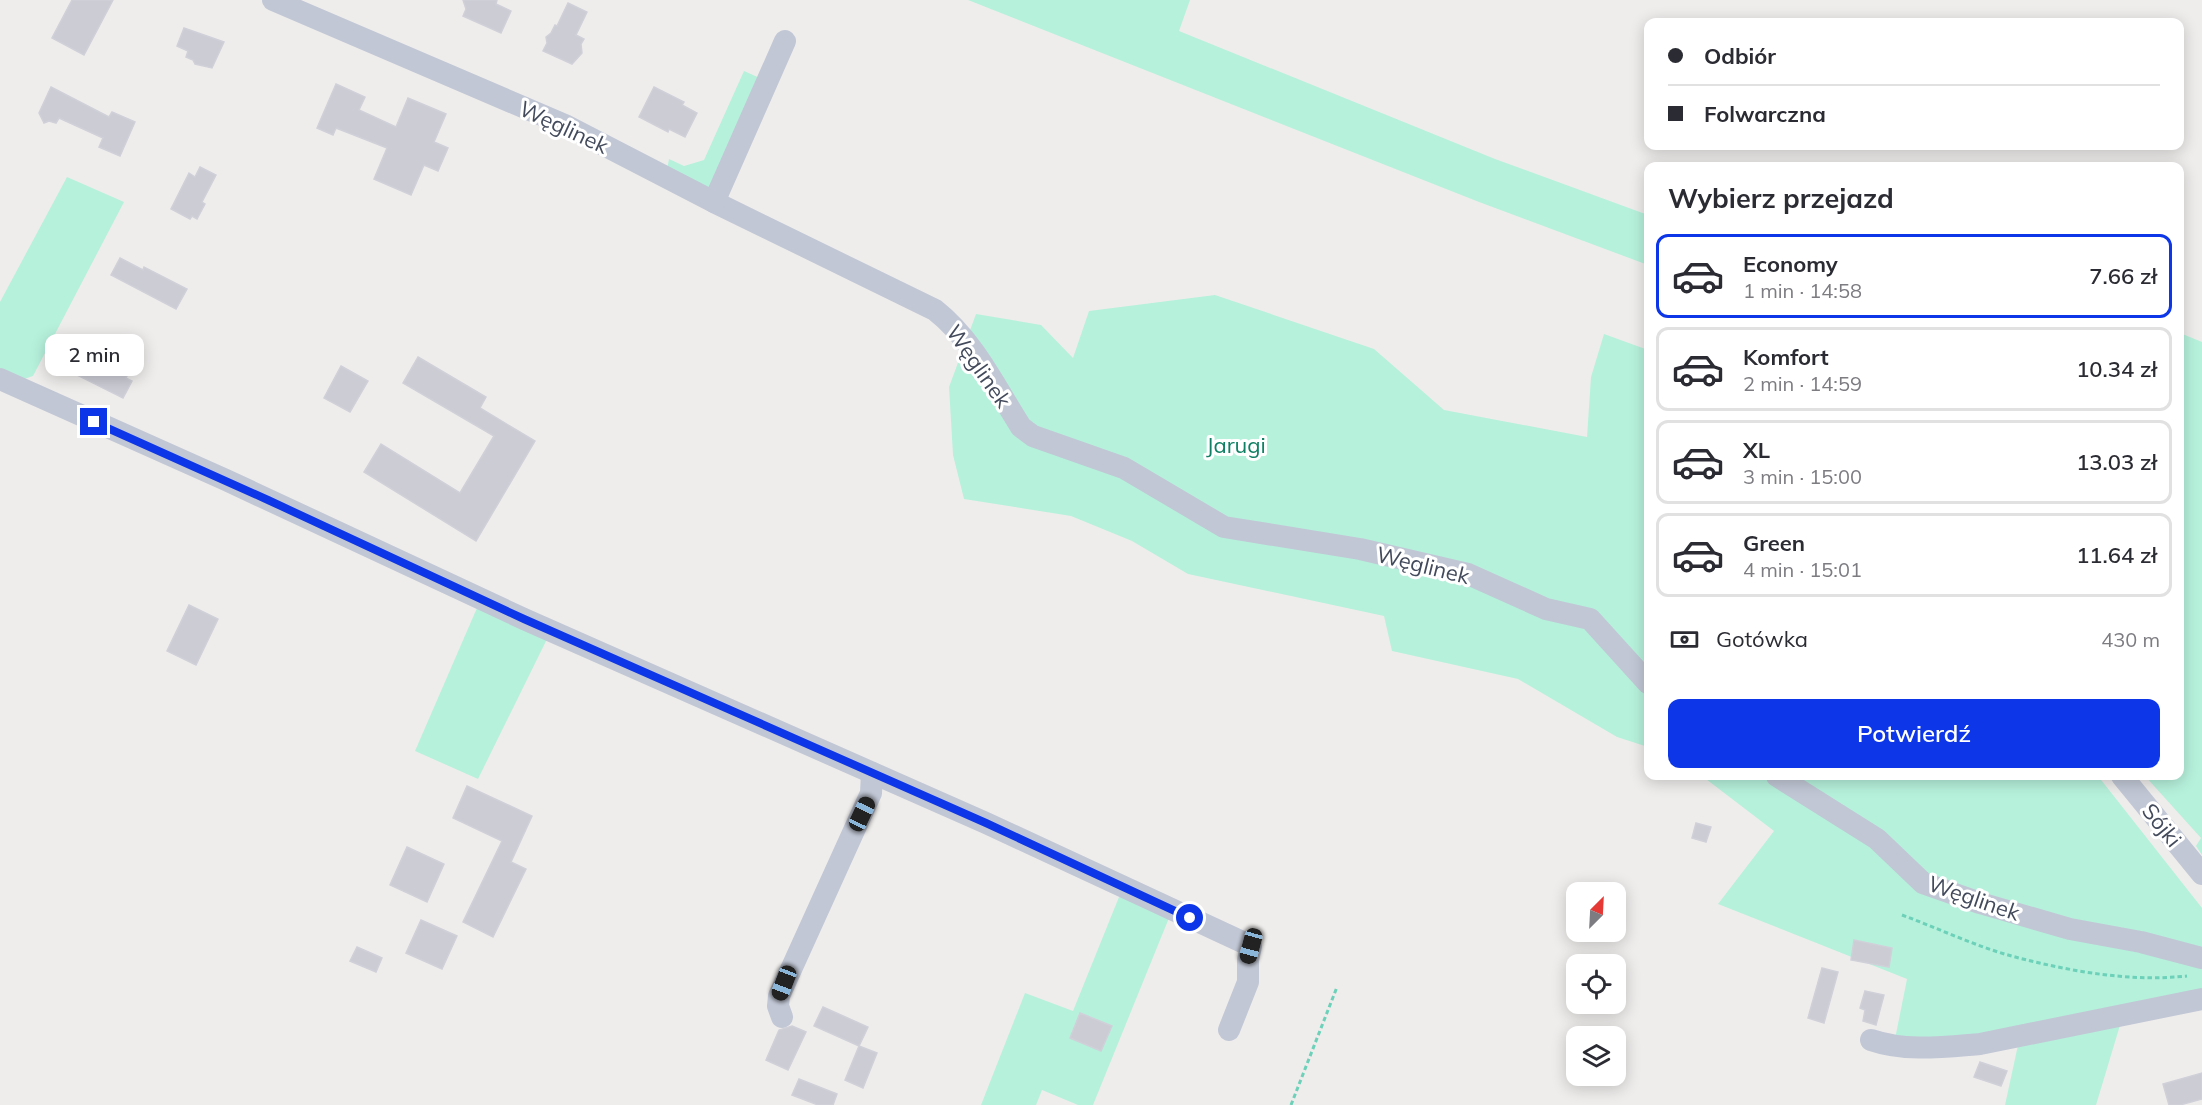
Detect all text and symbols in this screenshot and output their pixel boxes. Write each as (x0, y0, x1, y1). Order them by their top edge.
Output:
text: Odbiór (1704, 42, 1776, 70)
street label: Węglinek (515, 94, 614, 160)
text: Folwarczna (1704, 100, 1826, 128)
text: Wybierz przejazd (1668, 181, 1894, 215)
icon: car (1671, 249, 1725, 303)
text: Economy (1743, 250, 1838, 278)
text: 7.66 zł (2089, 262, 2157, 290)
text: 1 min · 14:58 (1743, 278, 1862, 303)
street label: Węglinek (940, 319, 1018, 414)
callout: 2 min (44, 335, 144, 377)
text: 2 min (69, 342, 120, 367)
icon: car (1671, 342, 1725, 396)
text: Komfort (1743, 343, 1829, 371)
text: 10.34 zł (2076, 355, 2157, 383)
text: 2 min · 14:59 (1743, 371, 1862, 396)
route end (80, 408, 107, 435)
park label: Jarugi (1206, 431, 1266, 459)
icon: car (1671, 435, 1725, 489)
text: XL (1743, 436, 1770, 464)
text: 13.03 zł (2076, 448, 2157, 476)
text: 3 min · 15:00 (1743, 464, 1862, 489)
icon: car (1671, 528, 1725, 582)
text: Green (1743, 529, 1805, 557)
street label: Węglinek (1373, 540, 1473, 590)
text: 11.64 zł (2076, 541, 2157, 569)
text: 4 min · 15:01 (1743, 557, 1862, 582)
icon: cash (1668, 623, 1701, 656)
text: Gotówka (1716, 625, 1808, 653)
text: 430 m (2101, 627, 2160, 652)
button: Potwierdź (1668, 699, 2160, 768)
car (846, 794, 878, 834)
street label: Sójki (2136, 798, 2188, 852)
street label: Węglinek (1924, 869, 2024, 927)
north arrow (1566, 882, 1626, 942)
map controls (1566, 882, 1626, 1086)
route start (1176, 904, 1203, 931)
car (1238, 926, 1264, 966)
button: locate (1566, 954, 1626, 1014)
car (769, 963, 799, 1003)
button: layers (1566, 1026, 1626, 1086)

